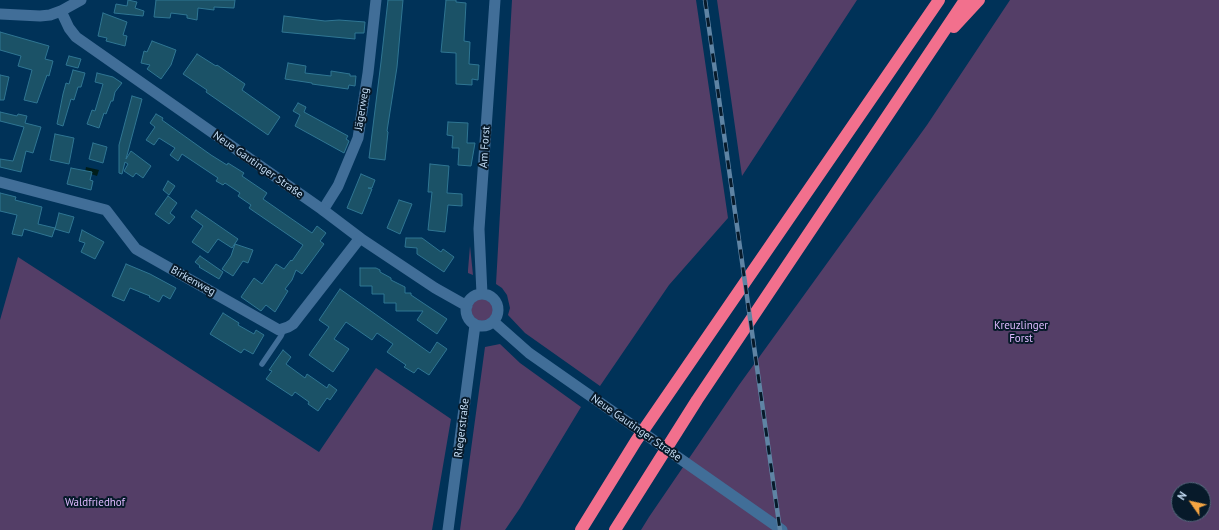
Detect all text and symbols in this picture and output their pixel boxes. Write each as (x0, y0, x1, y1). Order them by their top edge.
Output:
street label: Jägerweg (352, 87, 372, 131)
street label: Am Forst (477, 126, 493, 168)
street label: Neue Gautinger Straße (210, 129, 306, 201)
street label: Birkenweg (168, 263, 218, 299)
park label: Kreuzlinger Forst (994, 319, 1048, 345)
street label: Neue Gautinger Straße (588, 392, 684, 464)
street label: Riegerstraße (452, 397, 472, 459)
north arrow (1171, 482, 1211, 522)
text: N (1174, 489, 1190, 503)
park label: Waldfriedhof (65, 496, 125, 510)

